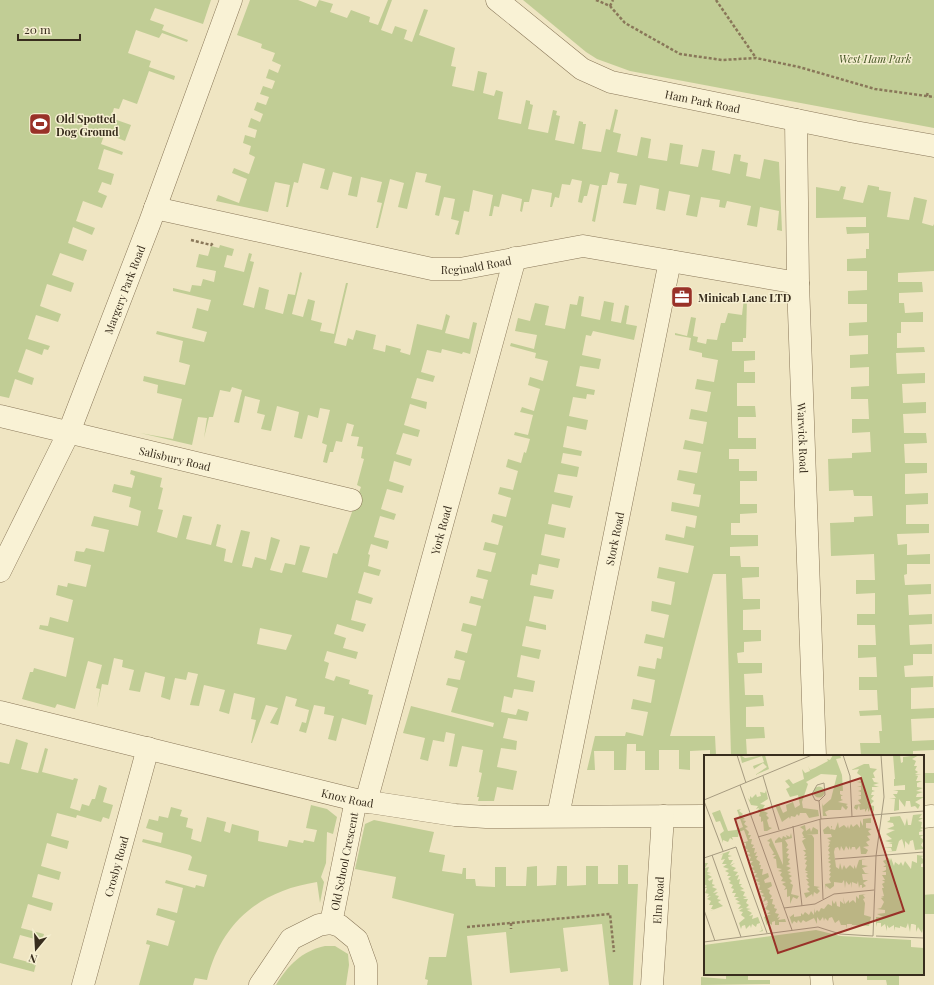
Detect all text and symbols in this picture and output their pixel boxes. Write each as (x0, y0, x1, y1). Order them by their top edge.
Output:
scale bar (18, 16, 80, 42)
text: 20 m (24, 21, 51, 37)
park label: West Ham Park (839, 51, 912, 66)
street label: Ham Park Road (664, 86, 742, 116)
sports icon: Old Spotted Dog Ground (27, 111, 53, 137)
place label: Old Spotted Dog Ground (56, 111, 119, 139)
street label: Margery Park Road (100, 242, 148, 336)
street label: Reginald Road (441, 252, 513, 277)
office icon: Minicab Lane LTD (669, 284, 695, 310)
place label: Minicab Lane LTD (698, 290, 792, 305)
street label: Warwick Road (795, 401, 812, 474)
street label: Salisbury Road (138, 442, 213, 474)
street label: York Road (426, 503, 455, 557)
street label: Stork Road (601, 510, 627, 567)
inset map (704, 755, 924, 975)
street label: Knox Road (320, 784, 375, 810)
street label: Old School Crescent (326, 811, 361, 912)
street label: Crosby Road (100, 834, 131, 898)
street label: Elm Road (648, 875, 667, 924)
north arrow (16, 929, 56, 969)
text: N (27, 951, 39, 967)

